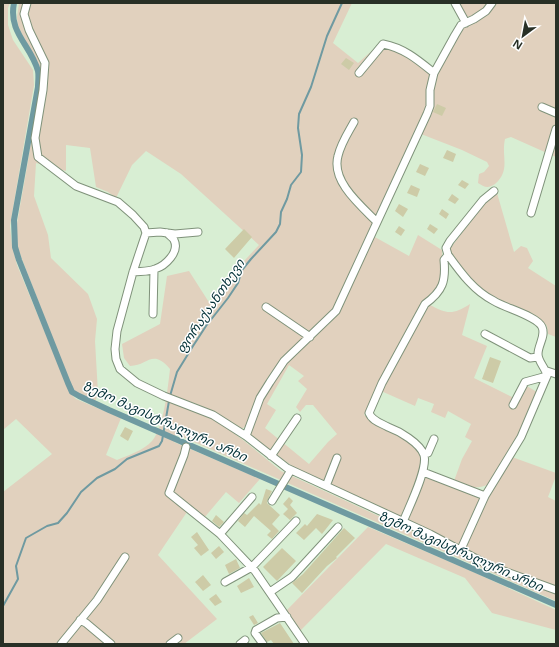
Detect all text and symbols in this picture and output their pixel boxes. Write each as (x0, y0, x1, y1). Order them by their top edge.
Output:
north arrow (503, 16, 543, 56)
text: N (510, 36, 525, 54)
water label: ფორაქაანთხევი (172, 255, 249, 357)
water label: ზემო მაგისტრალური არხი (80, 376, 251, 466)
water label: ზემო მაგისტრალური არხი (376, 506, 547, 596)

